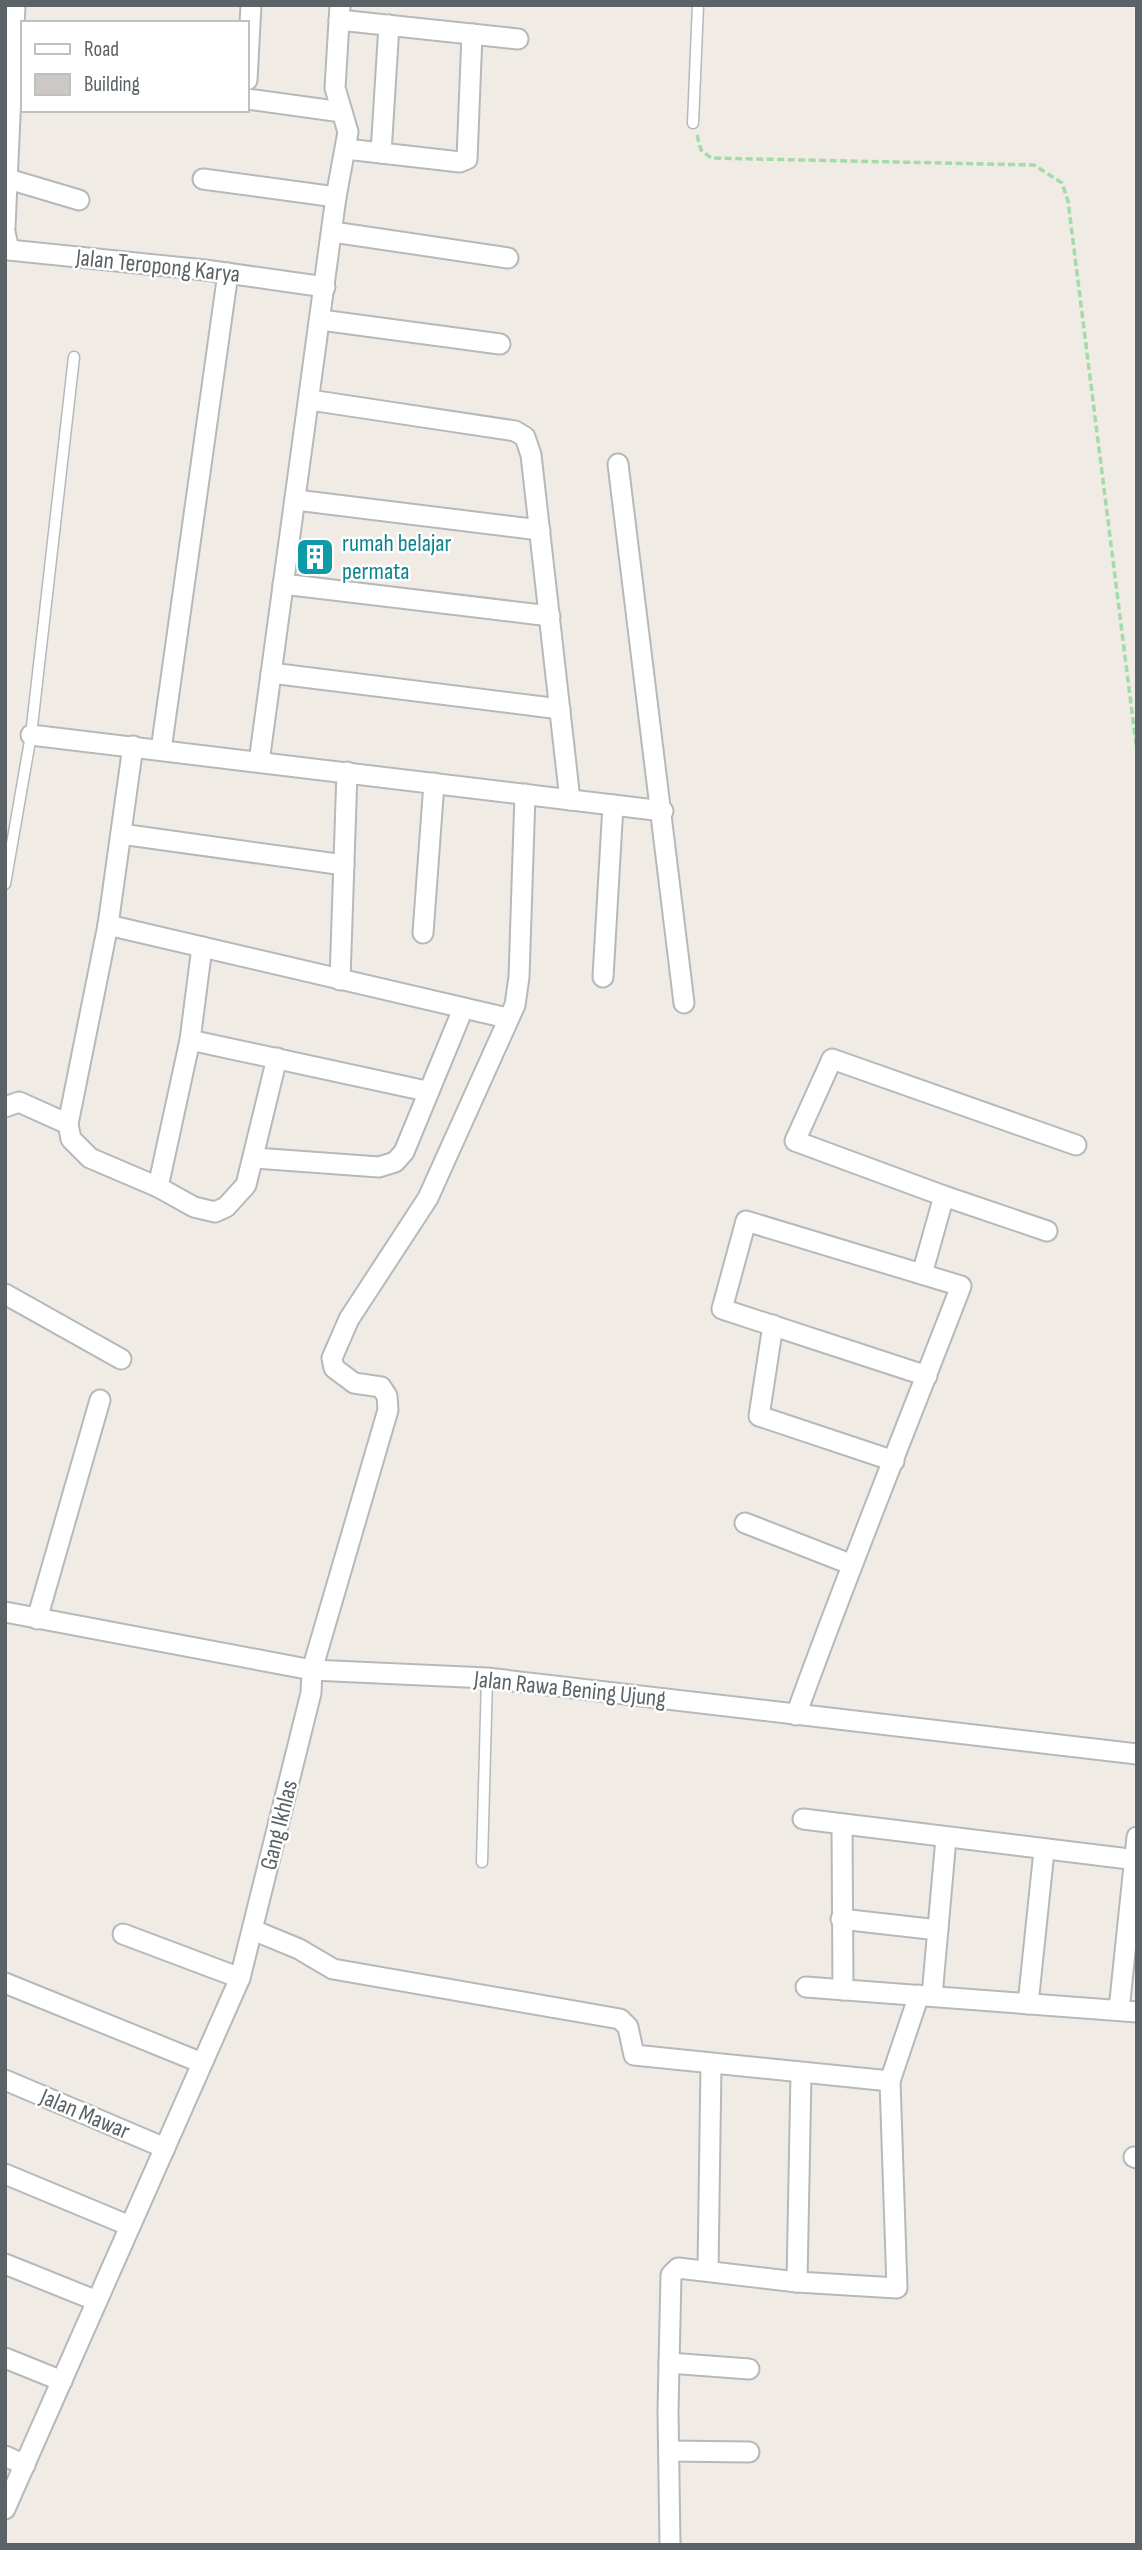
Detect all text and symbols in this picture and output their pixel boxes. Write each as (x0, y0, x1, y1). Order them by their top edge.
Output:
legend (21, 21, 248, 112)
text: Road (84, 37, 119, 62)
text: Building (84, 72, 140, 97)
street label: Jalan Teropong Karya (73, 243, 242, 289)
place label: rumah belajar permata (342, 529, 452, 586)
building icon: rumah belajar permata (294, 536, 336, 578)
street label: Jalan Rawa Bening Ujung (472, 1664, 667, 1713)
street label: Gang Ikhlas (254, 1777, 304, 1873)
street label: Jalan Mawar (35, 2082, 134, 2146)

